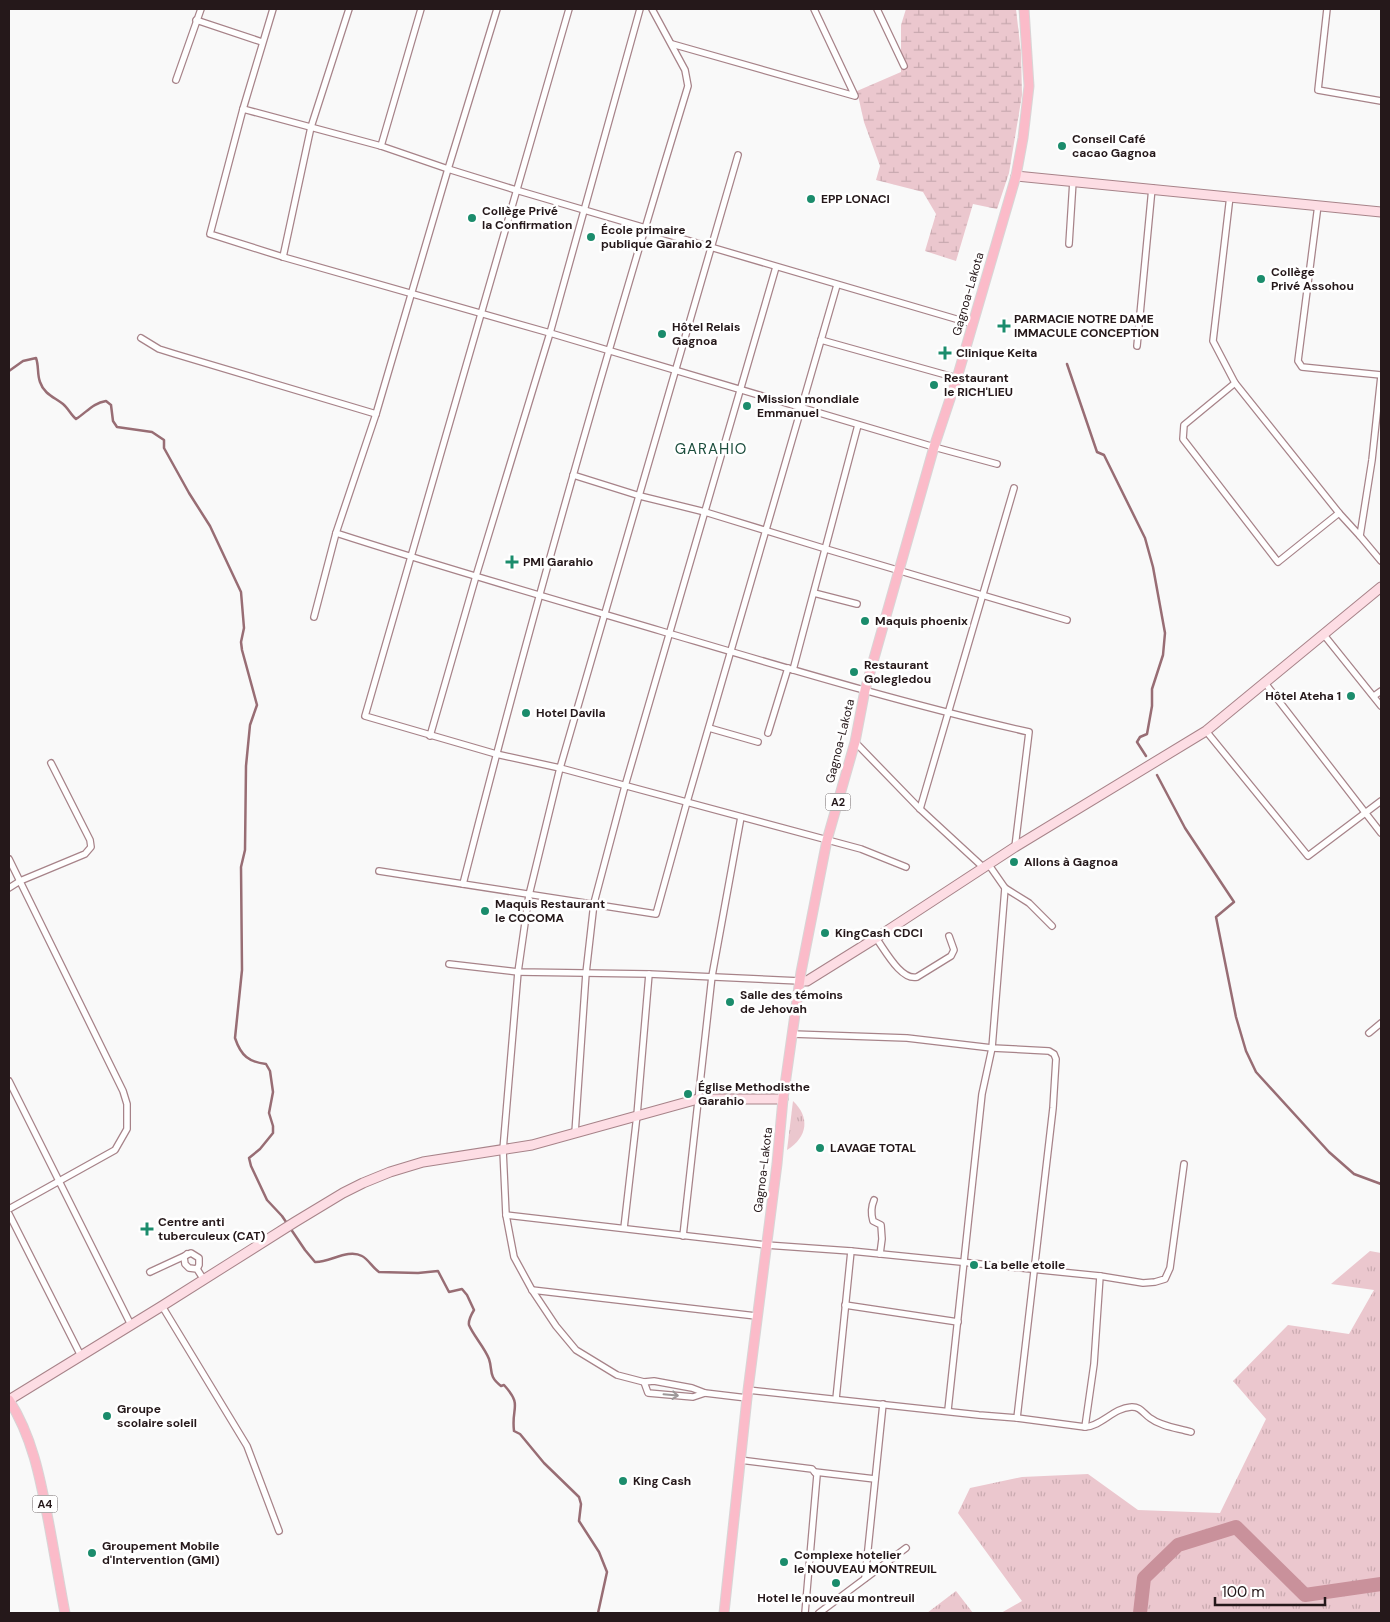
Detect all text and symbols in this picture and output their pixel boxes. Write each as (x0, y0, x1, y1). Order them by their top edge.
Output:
place label: Conseil Café cacao Gagnoa (1072, 131, 1156, 161)
marker: Conseil Café cacao Gagnoa (1056, 140, 1068, 152)
place label: EPP LONACI (821, 191, 890, 207)
marker: EPP LONACI (805, 193, 817, 205)
place label: Collège Privé la Confirmation (482, 203, 572, 233)
marker: Collège Privé la Confirmation (466, 212, 478, 224)
place label: École primaire publique Garahio 2 (601, 222, 712, 252)
marker: École primaire publique Garahio 2 (585, 231, 597, 243)
street label: Gagnoa-Lakota (948, 250, 988, 338)
place label: Collège Privé Assohou (1271, 264, 1354, 294)
marker: Collège Privé Assohou (1255, 273, 1267, 285)
place label: PARMACIE NOTRE DAME IMMACULE CONCEPTION (1014, 311, 1159, 341)
place label: Hôtel Relais Gagnoa (672, 319, 740, 349)
marker: PARMACIE NOTRE DAME IMMACULE CONCEPTION (998, 320, 1010, 332)
marker: Hôtel Relais Gagnoa (656, 328, 668, 340)
place label: Clinique Keita (956, 345, 1037, 361)
marker: Clinique Keita (938, 346, 952, 360)
place label: Restaurant le RICH'LIEU (944, 370, 1013, 400)
marker: Restaurant le RICH'LIEU (928, 379, 940, 391)
place label: Mission mondiale Emmanuel (757, 391, 859, 421)
marker: Mission mondiale Emmanuel (741, 400, 753, 412)
district label: GARAHIO (675, 439, 747, 459)
place label: PMI Garahio (523, 554, 593, 570)
marker: PMI Garahio (505, 555, 519, 569)
place label: Maquis phoenix (875, 613, 968, 629)
marker: Maquis phoenix (859, 615, 871, 627)
place label: Restaurant Golegledou (864, 657, 931, 687)
marker: Restaurant Golegledou (848, 666, 860, 678)
place label: Hôtel Ateha 1 (1265, 688, 1341, 704)
marker: Hôtel Ateha 1 (1345, 690, 1357, 702)
street label: Gagnoa-Lakota (822, 697, 858, 785)
place label: Hotel Davila (536, 705, 606, 721)
marker: Hotel Davila (520, 707, 532, 719)
road number: A2 (826, 794, 850, 810)
place label: Allons à Gagnoa (1024, 854, 1118, 870)
marker: Allons à Gagnoa (1008, 856, 1020, 868)
place label: Maquis Restaurant le COCOMA (495, 896, 605, 926)
marker: Maquis Restaurant le COCOMA (479, 905, 491, 917)
place label: KingCash CDCI (835, 925, 923, 941)
marker: KingCash CDCI (819, 927, 831, 939)
place label: Salle des témoins de Jehovah (740, 987, 843, 1017)
marker: Salle des témoins de Jehovah (724, 996, 736, 1008)
place label: Église Methodisthe Garahio (698, 1079, 810, 1109)
marker: Église Methodisthe Garahio (682, 1088, 694, 1100)
street label: Gagnoa-Lakota (750, 1126, 776, 1214)
place label: LAVAGE TOTAL (830, 1140, 917, 1156)
marker: LAVAGE TOTAL (814, 1142, 826, 1154)
place label: Centre anti tuberculeux (CAT) (158, 1214, 265, 1244)
marker: Centre anti tuberculeux (CAT) (140, 1222, 154, 1236)
place label: La belle etoile (984, 1257, 1065, 1273)
marker: La belle etoile (968, 1259, 980, 1271)
one-way arrow (663, 1390, 679, 1400)
place label: Groupe scolaire soleil (117, 1401, 197, 1431)
marker: Groupe scolaire soleil (101, 1410, 113, 1422)
place label: King Cash (633, 1473, 691, 1489)
marker: King Cash (617, 1475, 629, 1487)
road number: A4 (32, 1496, 58, 1512)
place label: Groupement Mobile d'Intervention (GMI) (102, 1538, 220, 1568)
marker: Groupement Mobile d'Intervention (GMI) (86, 1547, 98, 1559)
place label: Complexe hotelier le NOUVEAU MONTREUIL (794, 1547, 937, 1577)
marker: Complexe hotelier le NOUVEAU MONTREUIL (778, 1556, 790, 1568)
scale bar (1215, 1574, 1325, 1606)
marker: Hotel le nouveau montreuil (830, 1577, 842, 1589)
text: 100 m (1222, 1582, 1265, 1602)
place label: Hotel le nouveau montreuil (757, 1590, 915, 1606)

